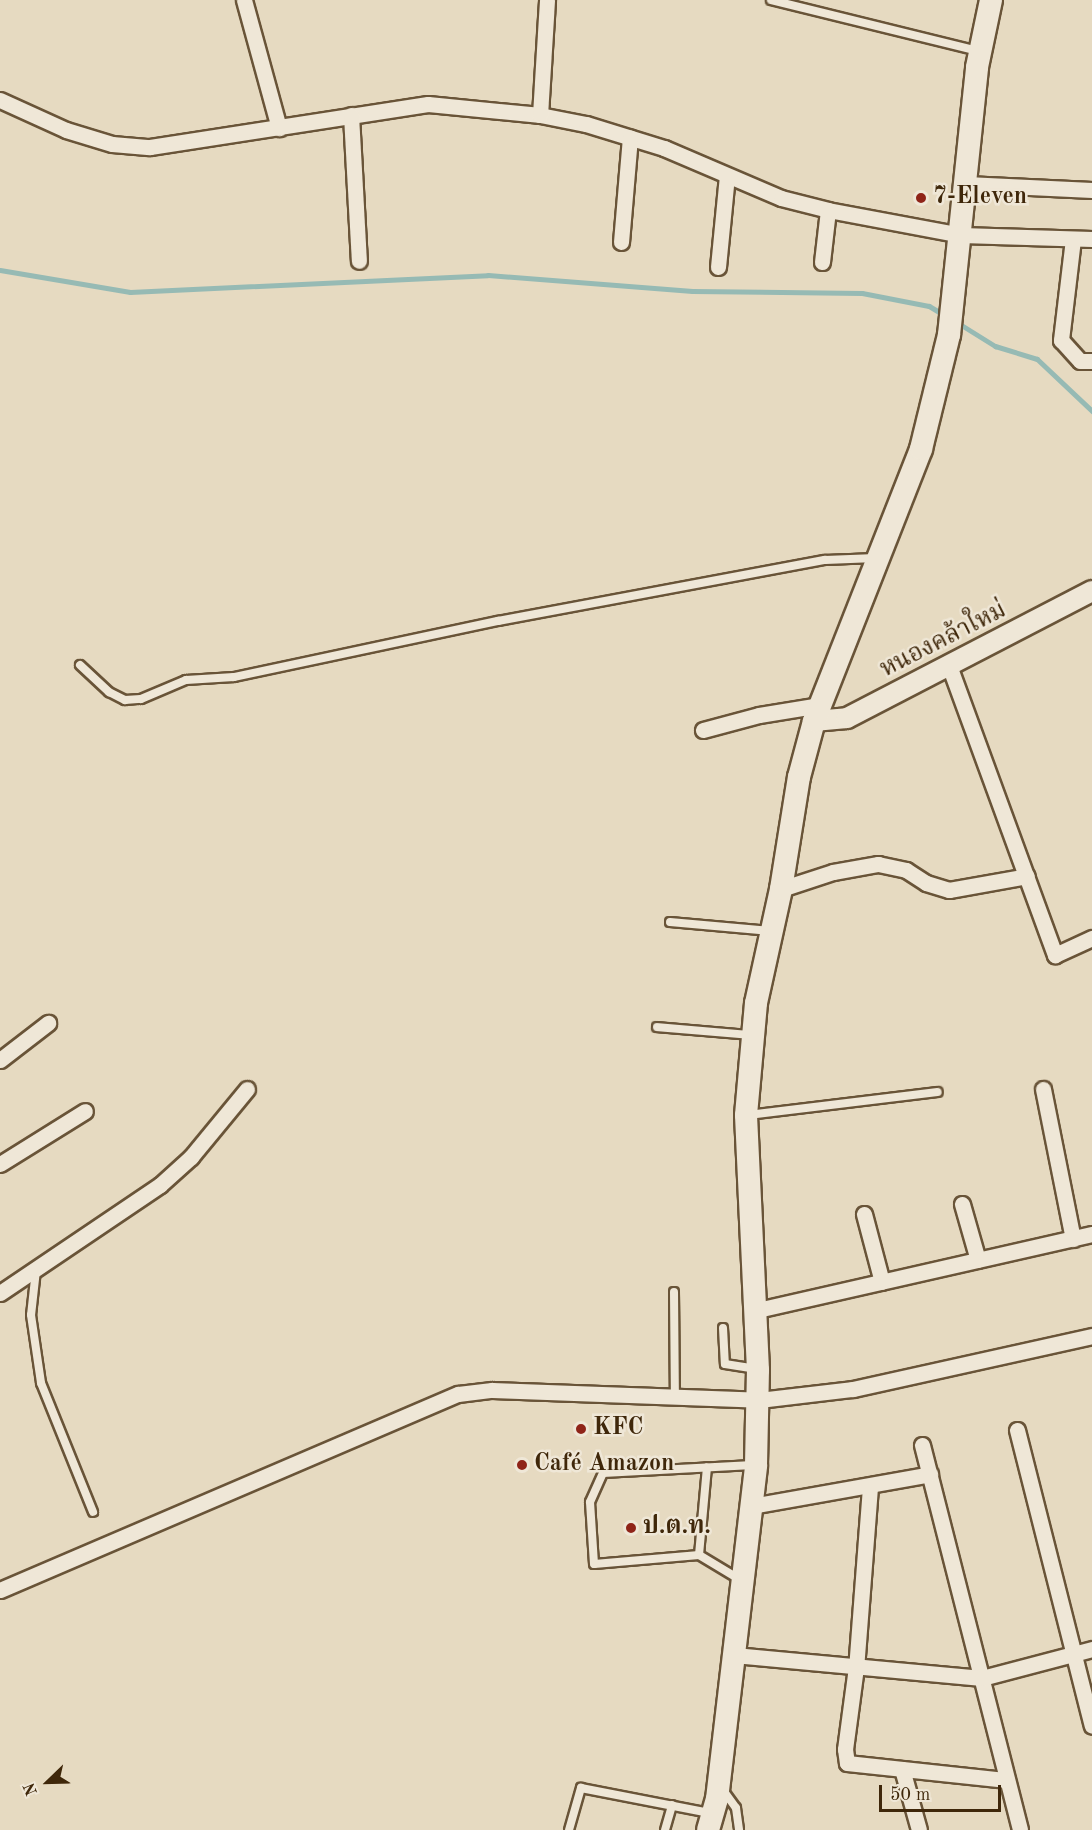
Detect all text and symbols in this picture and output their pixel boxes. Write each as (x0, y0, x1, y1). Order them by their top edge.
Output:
place label: 7-Eleven (933, 184, 1027, 212)
marker: 7-Eleven (914, 191, 928, 205)
street label: หนองคล้าใหม่ (876, 597, 1012, 685)
place label: KFC (593, 1415, 643, 1443)
marker: KFC (574, 1422, 588, 1436)
place label: Café Amazon (534, 1451, 674, 1479)
marker: Café Amazon (515, 1458, 529, 1472)
place label: ป.ต.ท. (643, 1514, 711, 1542)
marker: ป.ต.ท. (624, 1521, 638, 1535)
north arrow (18, 1752, 78, 1812)
scale bar (882, 1773, 1004, 1811)
text: N (22, 1780, 41, 1798)
text: 50 m (890, 1786, 930, 1804)

